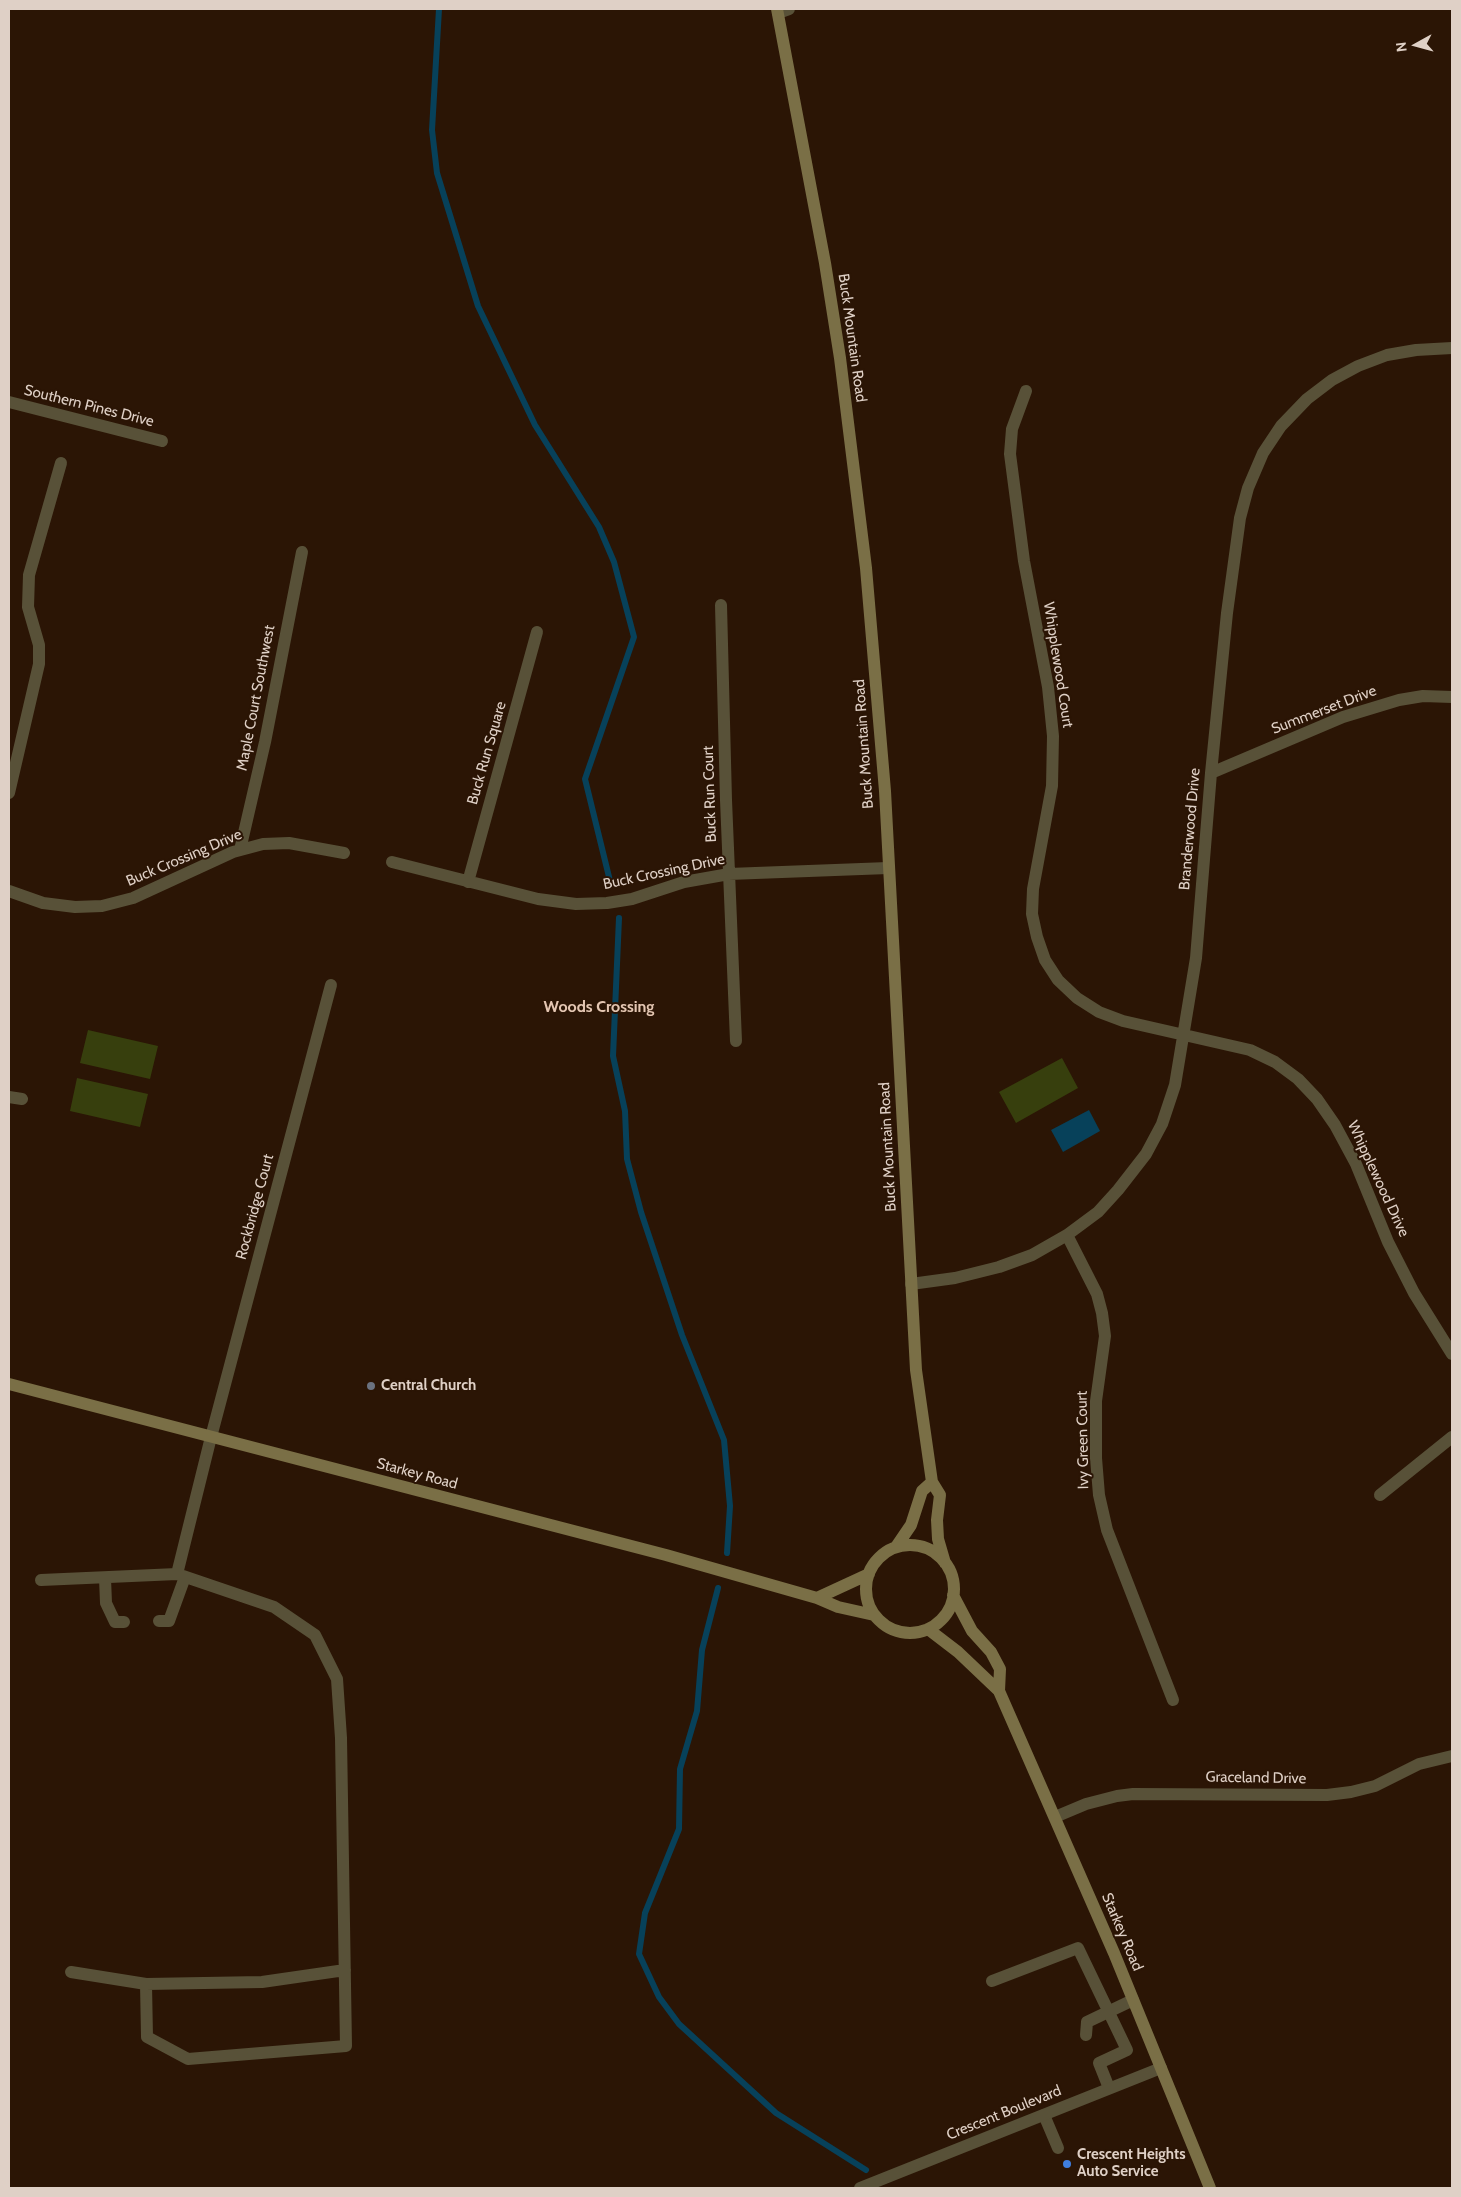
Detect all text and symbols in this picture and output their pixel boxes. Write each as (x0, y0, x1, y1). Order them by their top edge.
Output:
north arrow (1391, 20, 1441, 70)
text: N (1392, 41, 1411, 53)
street label: Buck Mountain Road (834, 273, 870, 403)
street label: Southern Pines Drive (22, 381, 156, 431)
street label: Whipplewood Court (1039, 601, 1077, 729)
street label: Maple Court Southwest (233, 624, 279, 772)
street label: Buck Mountain Road (850, 679, 878, 809)
street label: Summerset Drive (1269, 682, 1379, 738)
street label: Buck Run Square (464, 699, 510, 807)
street label: Buck Run Court (699, 745, 721, 843)
street label: Branderwood Drive (1176, 767, 1204, 891)
street label: Buck Crossing Drive (123, 825, 245, 891)
street label: Buck Crossing Drive (601, 850, 727, 894)
district label: Woods Crossing (544, 997, 654, 1017)
street label: Buck Mountain Road (876, 1082, 900, 1212)
street label: Whipplewood Drive (1343, 1118, 1413, 1240)
street label: Rockbridge Court (232, 1152, 278, 1262)
place label: Central Church (381, 1377, 476, 1395)
marker: Central Church (365, 1380, 377, 1392)
street label: Ivy Green Court (1073, 1391, 1093, 1489)
street label: Starkey Road (375, 1455, 459, 1493)
street label: Graceland Drive (1206, 1768, 1306, 1788)
street label: Starkey Road (1097, 1890, 1147, 1974)
street label: Crescent Boulevard (944, 2082, 1064, 2144)
place label: Crescent Heights Auto Service (1077, 2146, 1185, 2181)
marker: Crescent Heights Auto Service (1061, 2158, 1073, 2170)

